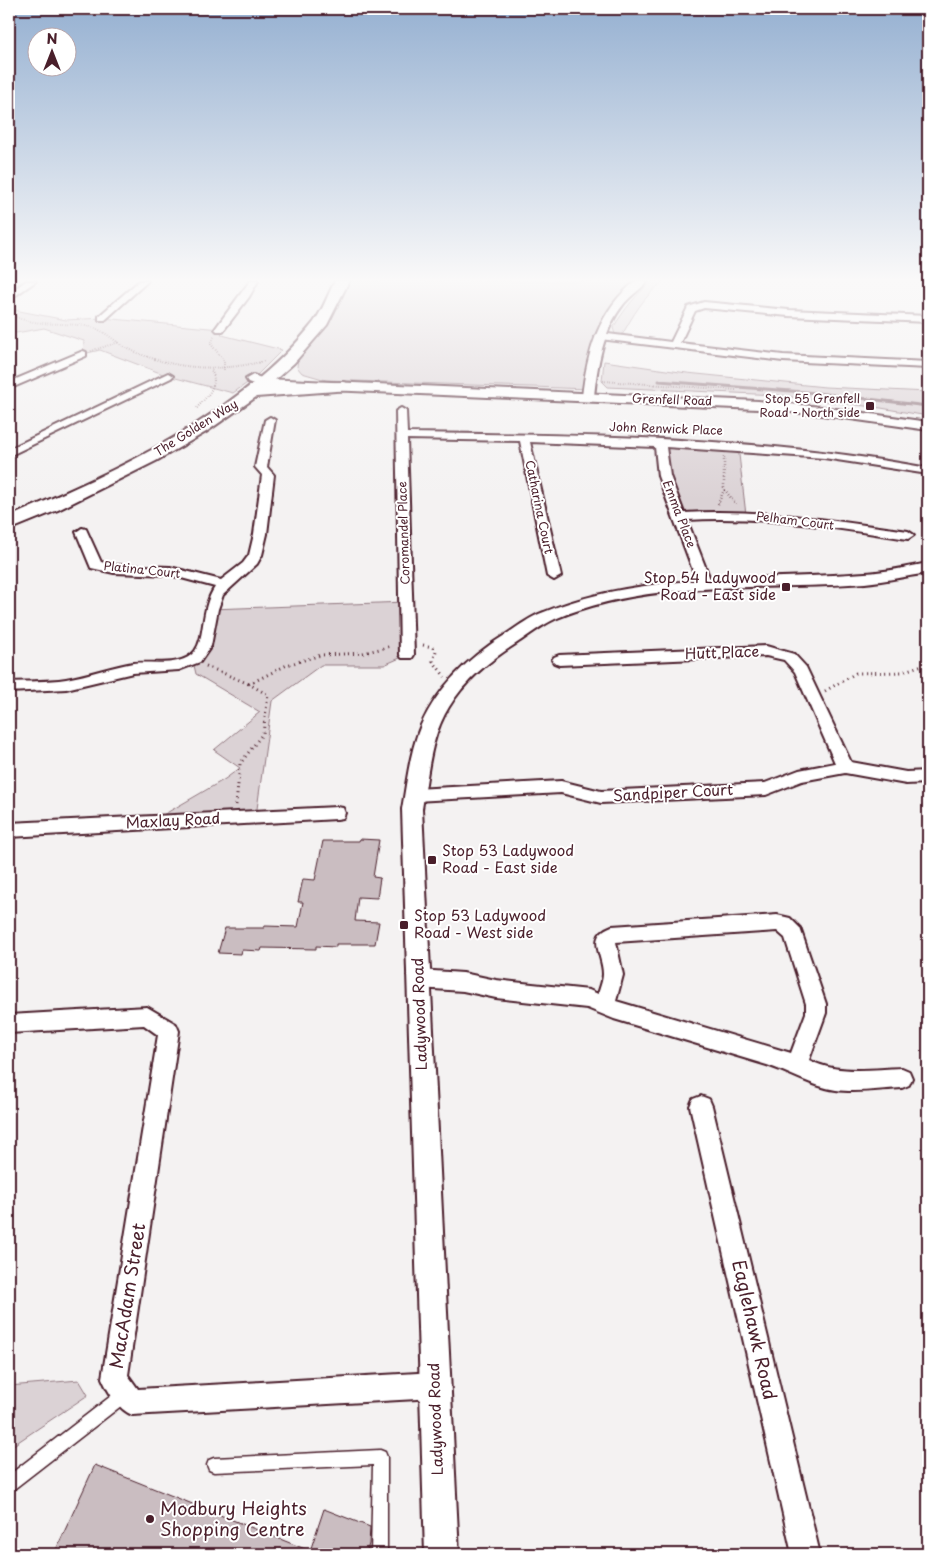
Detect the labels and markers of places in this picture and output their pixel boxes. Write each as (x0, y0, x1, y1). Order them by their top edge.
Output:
place label: Stop 55 Grenfell Road - North side (760, 389, 860, 421)
marker: Stop 55 Grenfell Road - North side (864, 400, 876, 412)
place label: Stop 54 Ladywood Road - East side (644, 565, 776, 605)
marker: Stop 54 Ladywood Road - East side (780, 581, 792, 593)
place label: Stop 53 Ladywood Road - East side (442, 838, 574, 878)
marker: Stop 53 Ladywood Road - East side (426, 854, 438, 866)
place label: Stop 53 Ladywood Road - West side (414, 903, 546, 943)
marker: Stop 53 Ladywood Road - West side (398, 919, 410, 931)
place label: Modbury Heights Shopping Centre (160, 1494, 307, 1542)
marker: Modbury Heights Shopping Centre (144, 1513, 156, 1525)

